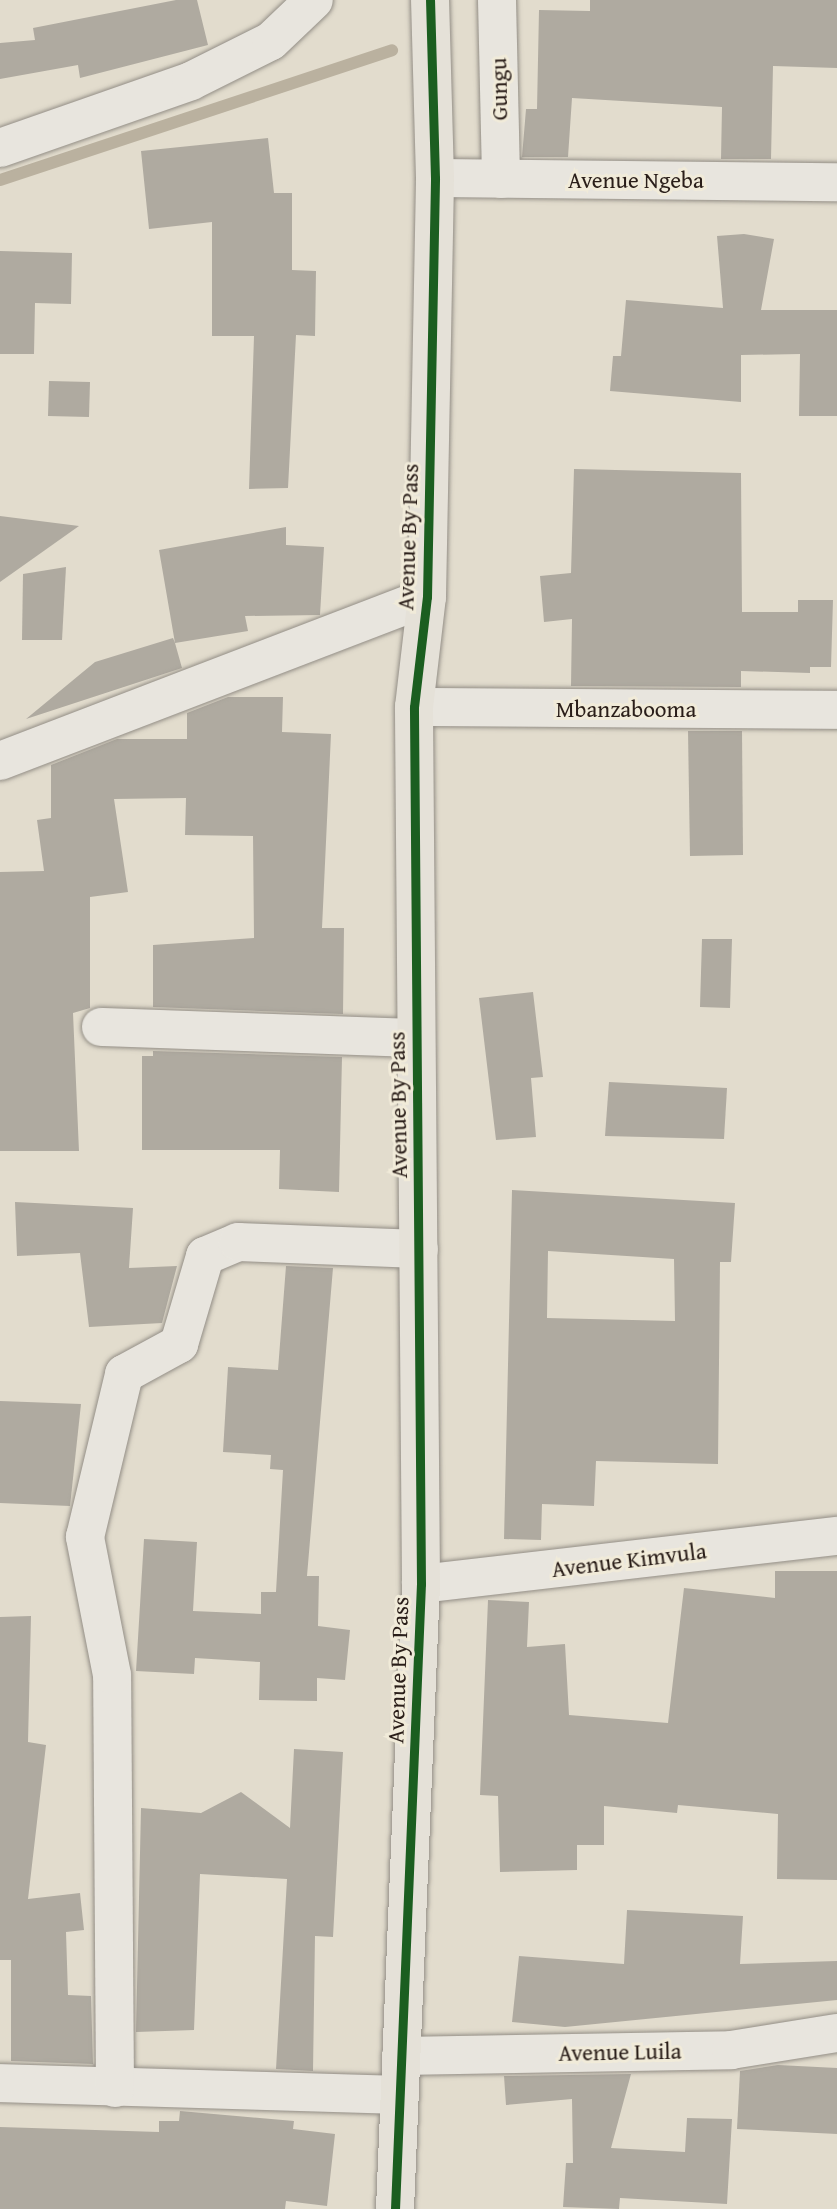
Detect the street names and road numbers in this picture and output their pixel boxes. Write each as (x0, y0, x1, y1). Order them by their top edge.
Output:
street label: Gungu (485, 57, 513, 121)
street label: Avenue Ngeba (568, 166, 704, 194)
street label: Avenue By Pass (392, 463, 424, 611)
street label: Mbanzabooma (556, 695, 696, 723)
street label: Avenue By Pass (383, 1031, 413, 1179)
street label: Avenue Kimvula (550, 1537, 708, 1583)
street label: Avenue By Pass (382, 1596, 414, 1744)
street label: Avenue Luila (558, 2037, 682, 2067)

